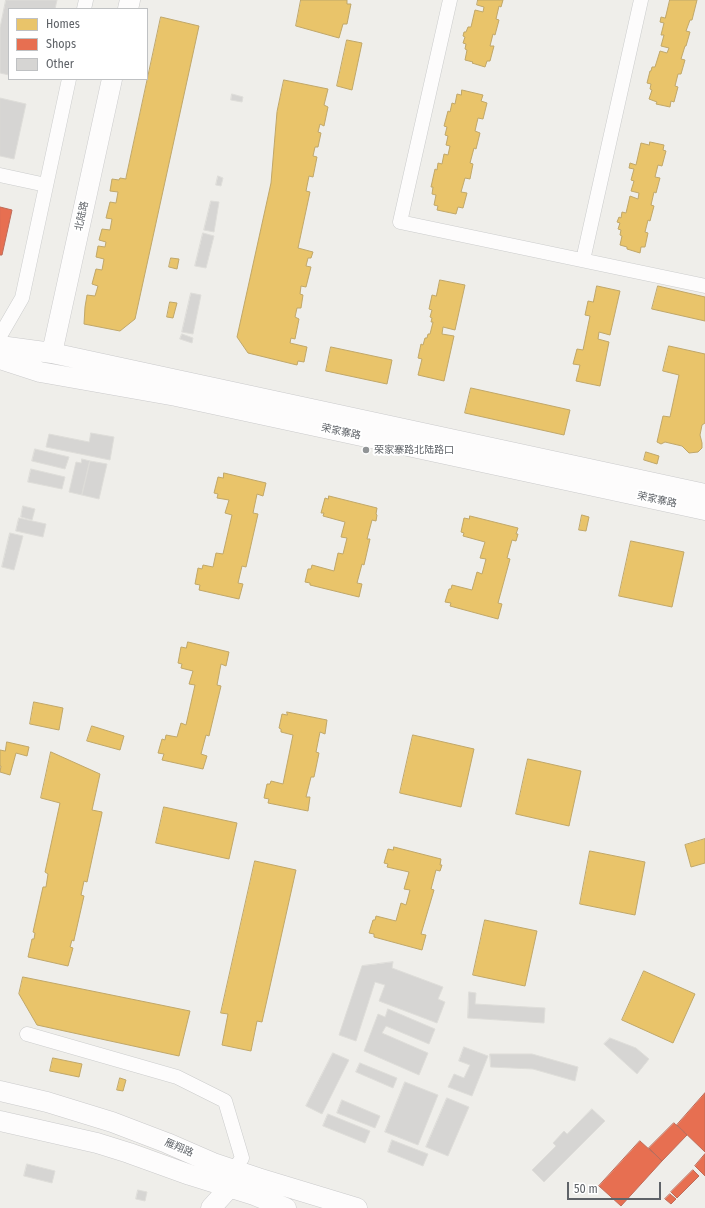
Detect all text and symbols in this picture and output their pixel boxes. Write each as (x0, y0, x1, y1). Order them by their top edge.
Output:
legend (8, 8, 148, 80)
text: Homes (46, 17, 80, 31)
text: Shops (46, 37, 76, 51)
text: Other (46, 57, 74, 71)
street label: 北陆路 (73, 200, 91, 232)
street label: 荣家寨路 (320, 422, 362, 442)
place label: 荣家寨路北陆路口 (374, 444, 454, 456)
marker: 荣家寨路北陆路口 (361, 445, 371, 455)
street label: 荣家寨路 (636, 490, 678, 510)
street label: 雁翔路 (163, 1137, 195, 1159)
scale bar (569, 1174, 663, 1200)
text: 50 m (574, 1182, 598, 1196)

